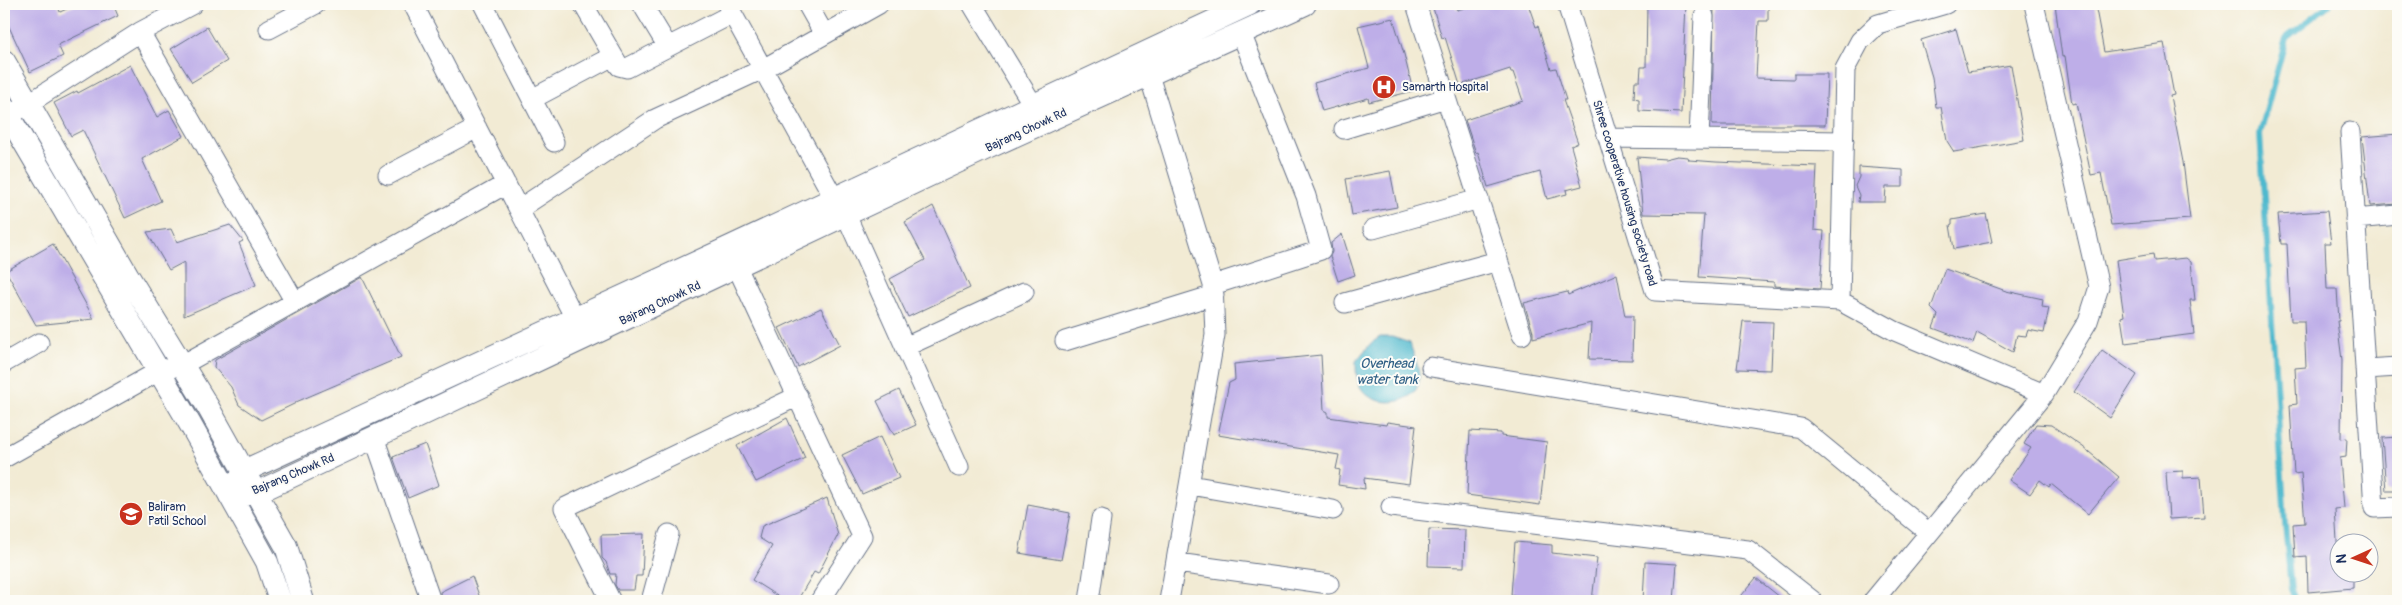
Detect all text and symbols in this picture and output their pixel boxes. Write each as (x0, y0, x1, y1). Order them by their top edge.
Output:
hospital icon: Samarth Hospital (1371, 74, 1397, 100)
place label: Samarth Hospital (1402, 80, 1489, 95)
street label: Shree cooperative housing society road (1589, 98, 1660, 288)
street label: Bajrang Chowk Rd (983, 105, 1069, 156)
street label: Bajrang Chowk Rd (617, 278, 703, 329)
water label: Overhead water tank (1356, 355, 1419, 388)
street label: Bajrang Chowk Rd (250, 450, 337, 499)
place label: Baliram Patil School (148, 500, 206, 529)
school or university icon: Baliram Patil School (118, 501, 144, 527)
north arrow (2330, 532, 2380, 582)
text: N (2333, 553, 2350, 564)

